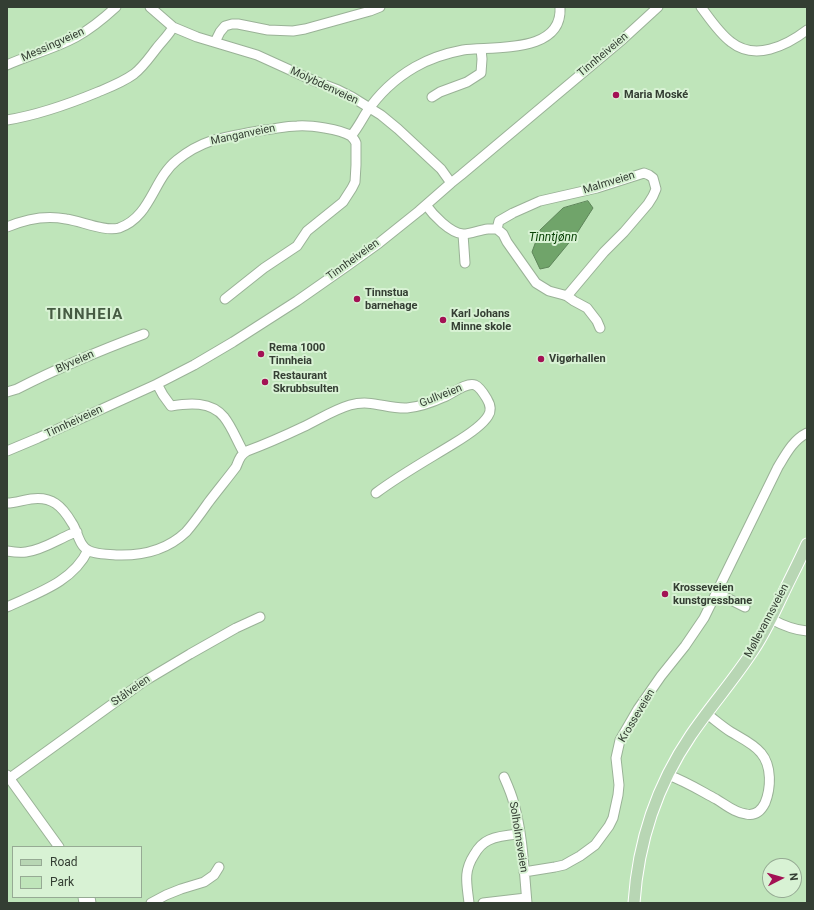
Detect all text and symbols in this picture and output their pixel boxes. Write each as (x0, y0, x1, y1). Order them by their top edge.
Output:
street label: Messingveien (20, 25, 86, 65)
street label: Tinnheiveien (575, 30, 631, 80)
street label: Molybdenveien (288, 64, 360, 108)
place label: Maria Moské (624, 88, 688, 102)
marker: Maria Moské (611, 90, 621, 100)
street label: Manganveien (210, 122, 276, 148)
street label: Malmveien (581, 169, 637, 197)
water label: Tinntjønn (529, 231, 577, 245)
street label: Tinnheiveien (324, 237, 382, 283)
place label: Tinnstua barnehage (365, 286, 417, 312)
marker: Tinnstua barnehage (352, 294, 362, 304)
district label: TINNHEIA (47, 306, 123, 324)
place label: Karl Johans Minne skole (451, 307, 511, 333)
marker: Karl Johans Minne skole (438, 315, 448, 325)
place label: Rema 1000 Tinnheia (269, 341, 325, 367)
street label: Blyveien (54, 348, 96, 376)
marker: Rema 1000 Tinnheia (256, 349, 266, 359)
place label: Vigørhallen (549, 352, 606, 366)
marker: Vigørhallen (536, 354, 546, 364)
place label: Restaurant Skrubbsulten (273, 369, 339, 395)
marker: Restaurant Skrubbsulten (260, 377, 270, 387)
street label: Gullveien (418, 382, 464, 410)
street label: Tinnheiveien (43, 403, 105, 441)
place label: Krosseveien kunstgressbane (673, 581, 752, 607)
street label: Møllevannsveien (742, 582, 792, 660)
marker: Krosseveien kunstgressbane (660, 589, 670, 599)
street label: Stålveien (109, 673, 153, 709)
street label: Krosseveien (616, 687, 658, 745)
street label: Solholmsveien (506, 801, 530, 873)
legend (12, 846, 142, 898)
text: Road (50, 855, 78, 869)
north arrow (762, 858, 802, 898)
text: N (787, 872, 800, 881)
text: Park (50, 875, 74, 889)

